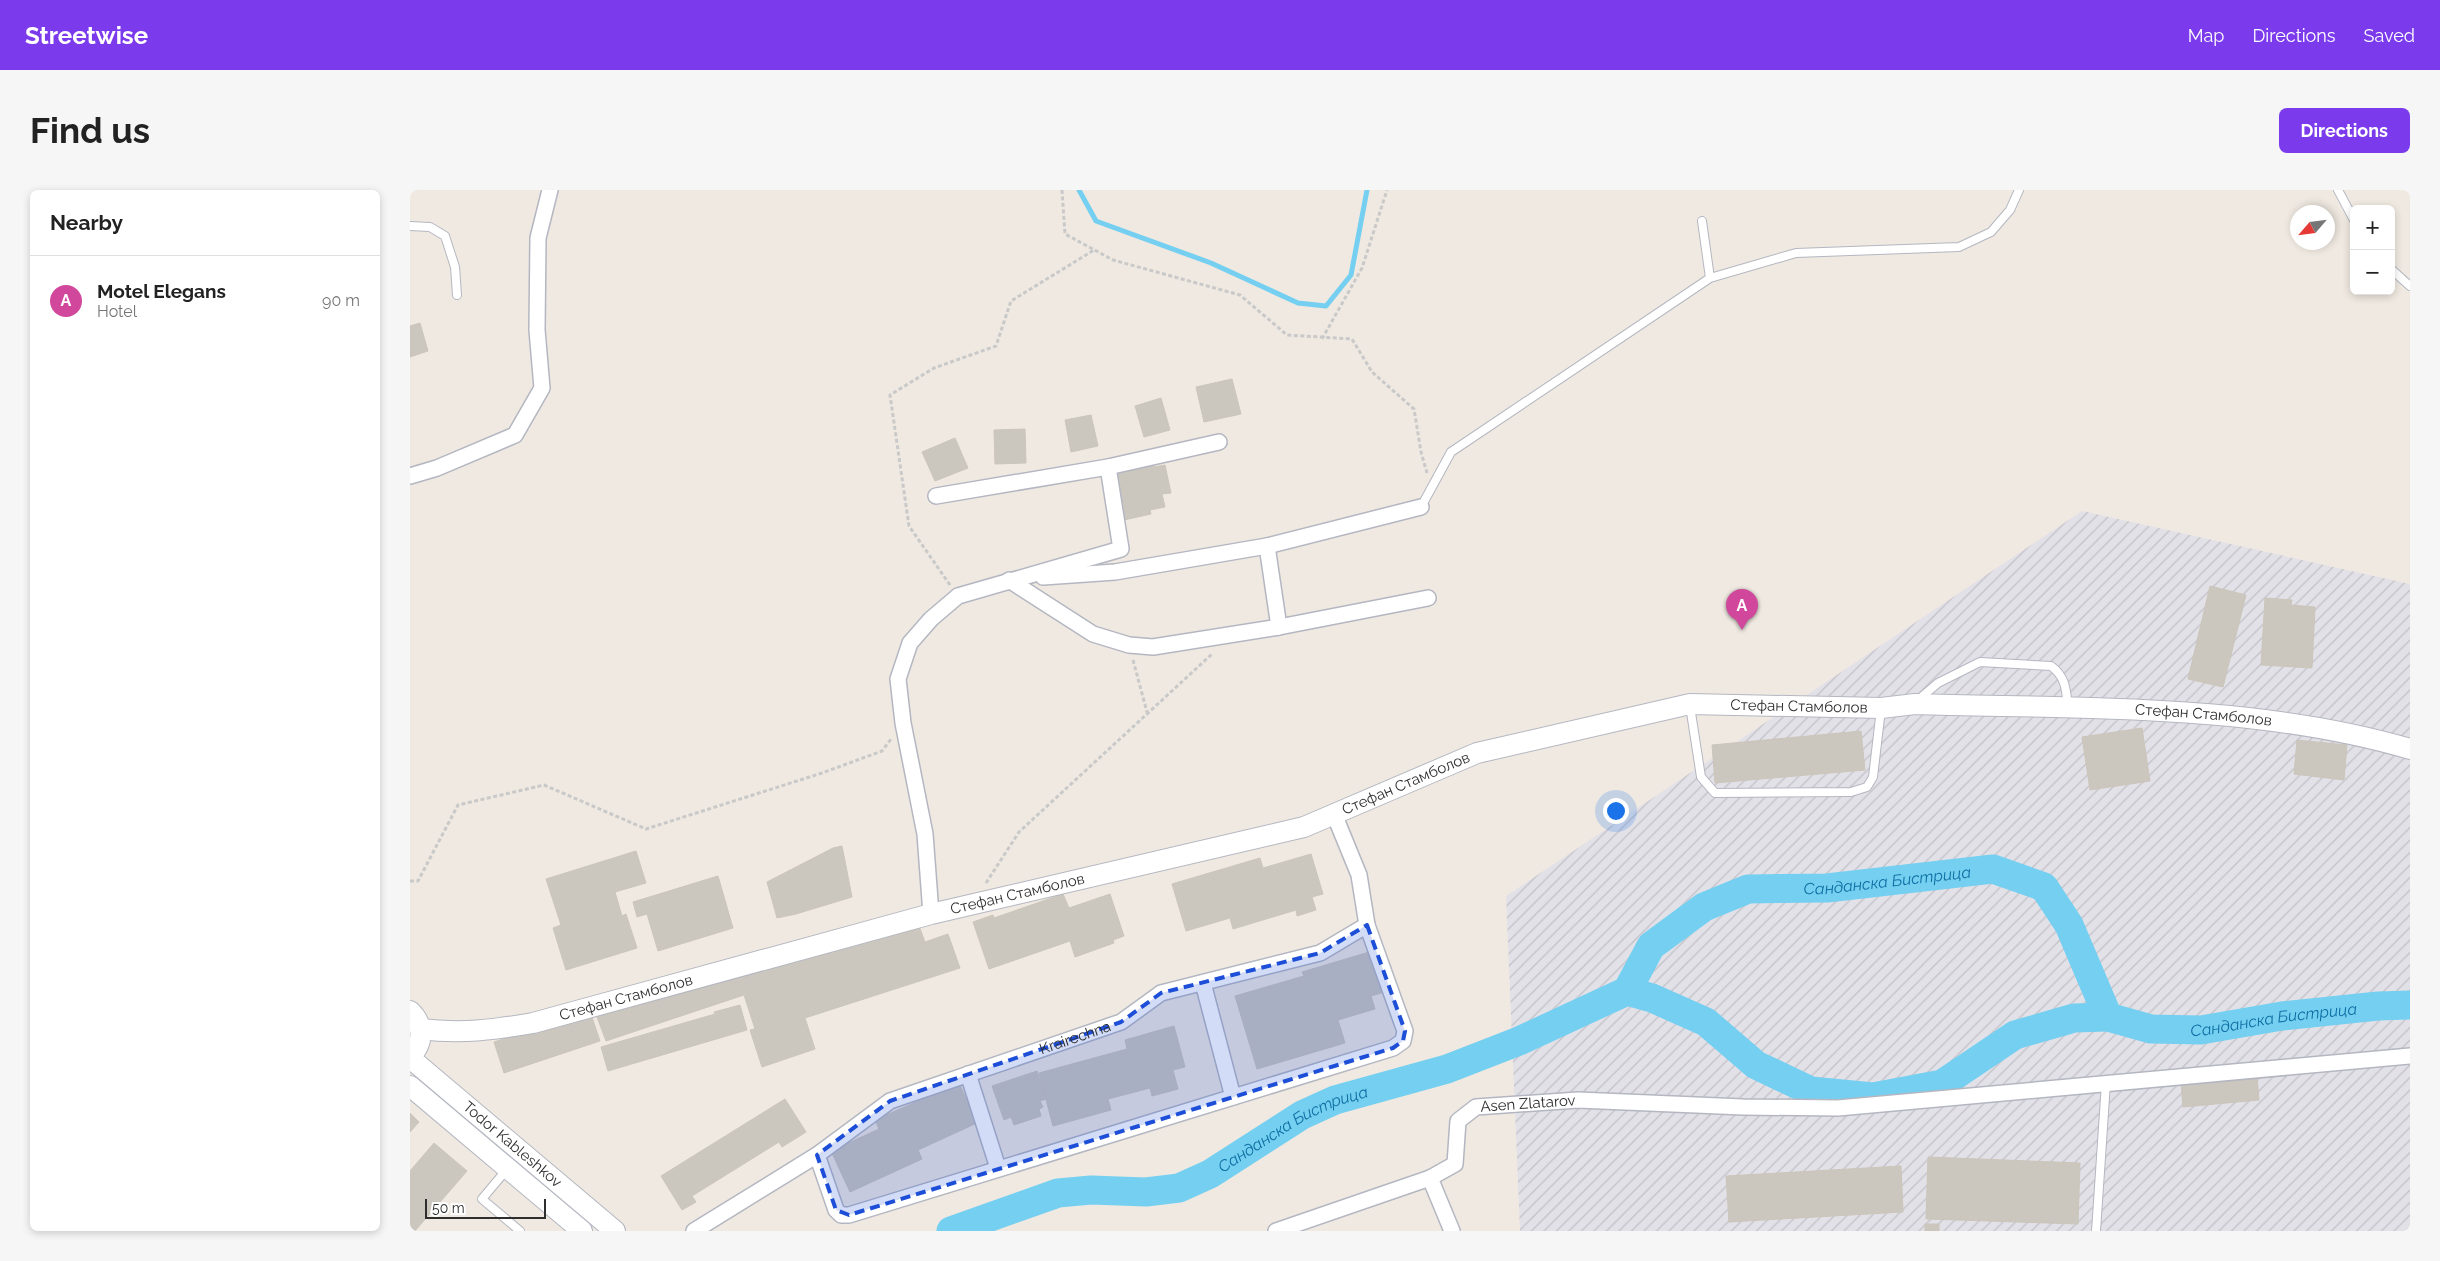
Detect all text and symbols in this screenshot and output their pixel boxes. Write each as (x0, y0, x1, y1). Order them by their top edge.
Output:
text: Streetwise (25, 21, 148, 50)
text: Map (2188, 25, 2224, 46)
text: Directions (2252, 25, 2336, 46)
text: Saved (2364, 25, 2415, 46)
button: Directions (2279, 108, 2410, 153)
text: Find us (30, 110, 150, 151)
north arrow (2290, 205, 2335, 250)
map controls (2350, 205, 2395, 295)
button: + (2350, 205, 2395, 250)
text: Nearby (50, 210, 123, 235)
button: − (2350, 250, 2395, 295)
text: Motel Elegans (97, 280, 226, 302)
text: A (61, 291, 71, 310)
text: 90 m (322, 291, 360, 310)
text: Hotel (97, 302, 137, 321)
pin: A (1726, 589, 1758, 630)
street label: Стефан Стамболов (1730, 696, 1868, 717)
street label: Стефан Стамболов (2135, 701, 2273, 730)
street label: Стефан Стамболов (1339, 748, 1472, 819)
your location (1603, 798, 1629, 824)
water label: Санданска Бистрица (1803, 862, 1972, 898)
street label: Стефан Стамболов (949, 869, 1086, 918)
street label: Стефан Стамболов (557, 971, 695, 1024)
water label: Санданска Бистрица (2190, 999, 2358, 1040)
street label: Krairechna (1037, 1017, 1113, 1058)
water label: Санданска Бистрица (1214, 1082, 1370, 1176)
street label: Asen Zlatarov (1480, 1091, 1576, 1116)
street label: Todor Kableshkov (459, 1098, 565, 1191)
scale bar (425, 1196, 546, 1219)
text: 50 m (432, 1200, 465, 1216)

